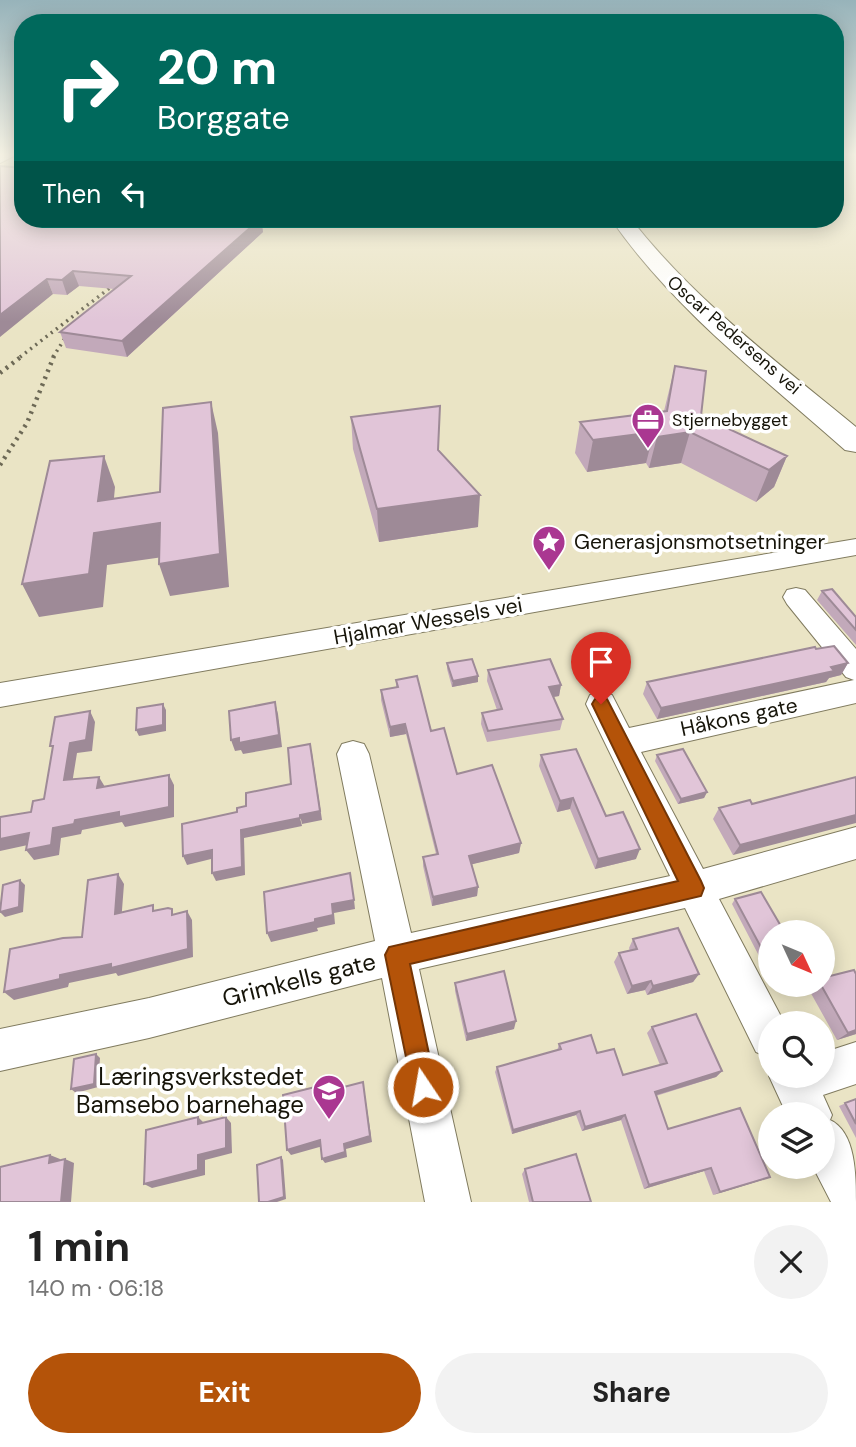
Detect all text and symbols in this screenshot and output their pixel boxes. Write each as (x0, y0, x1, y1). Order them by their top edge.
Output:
text: 20 m (157, 35, 277, 99)
icon: right (42, 42, 133, 133)
text: Borggate (157, 97, 290, 139)
icon: left (115, 175, 153, 213)
text: Then (42, 177, 101, 211)
street label: Oscar Pedersens vei (662, 270, 806, 400)
office icon: Stjernebygget (629, 401, 667, 450)
place label: Stjernebygget (672, 408, 788, 432)
place icon: Generasjonsmotsetninger (530, 523, 568, 572)
place label: Generasjonsmotsetninger (574, 528, 825, 556)
street label: Hjalmar Wessels vei (331, 591, 525, 651)
pin (571, 632, 631, 704)
icon: arrive (582, 643, 620, 681)
street label: Håkons gate (678, 691, 800, 743)
north arrow (758, 920, 835, 998)
map controls (758, 920, 835, 1179)
street label: Grimkells gate (219, 945, 379, 1014)
button: search (758, 1011, 835, 1088)
position arrow (386, 1050, 460, 1124)
place label: Læringsverkstedet Bamsebo barnehage (76, 1061, 304, 1120)
school or university icon: Læringsverkstedet Bamsebo barnehage (310, 1072, 348, 1121)
button: layers (758, 1102, 835, 1179)
text: 1 min (28, 1219, 130, 1274)
button: close (754, 1225, 828, 1299)
text: 140 m · 06:18 (28, 1273, 164, 1303)
button: Exit (28, 1353, 421, 1433)
button: Share (435, 1353, 828, 1433)

